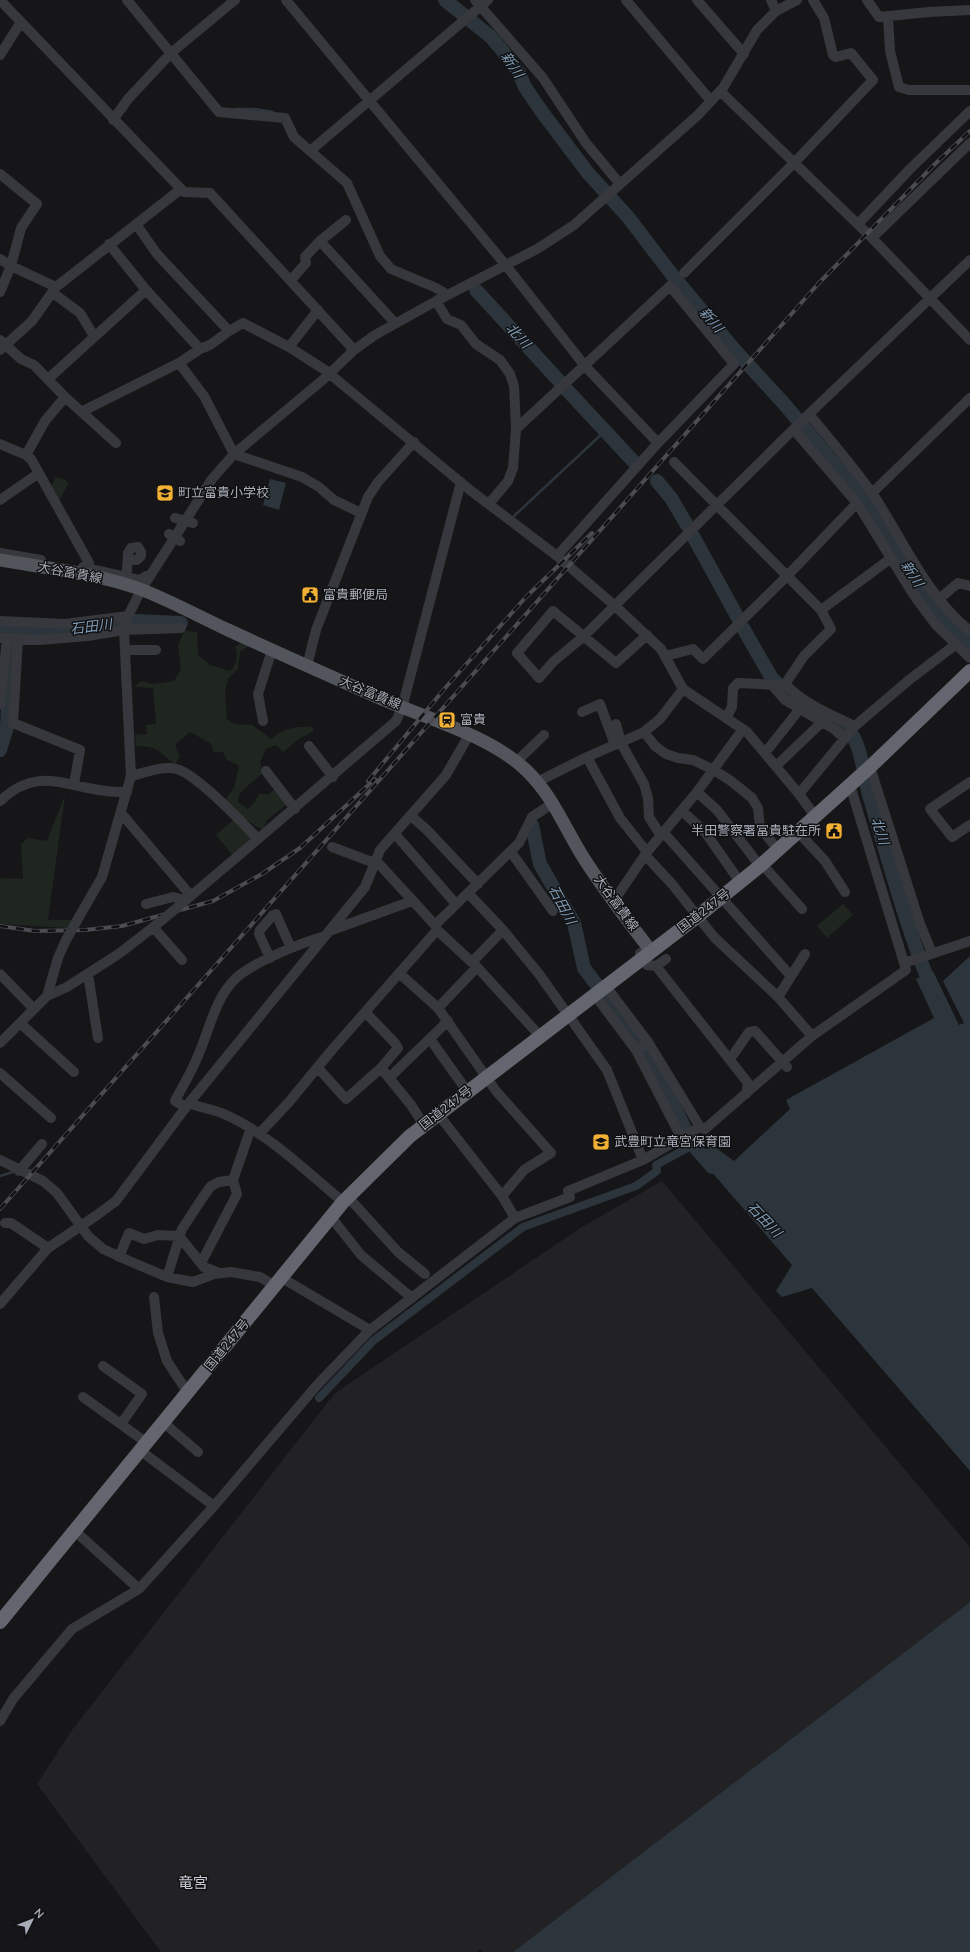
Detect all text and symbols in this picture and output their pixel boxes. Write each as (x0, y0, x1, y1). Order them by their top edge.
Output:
water label: 新川 (496, 48, 529, 84)
water label: 新川 (695, 303, 729, 338)
water label: 北川 (502, 319, 536, 354)
school or university icon: 町立富貴小学校 (155, 483, 175, 503)
place label: 町立富貴小学校 (178, 484, 269, 502)
water label: 新川 (896, 557, 929, 593)
street label: 大谷富貴線 (36, 558, 104, 588)
public building icon: 富貴郵便局 (300, 585, 320, 605)
place label: 富貴郵便局 (323, 586, 388, 604)
water label: 石田川 (69, 615, 115, 639)
street label: 大谷富貴線 (337, 672, 403, 714)
station icon: 富貴 (437, 710, 457, 730)
place label: 富貴 (460, 711, 486, 729)
water label: 北川 (867, 815, 894, 849)
public building icon: 半田警察署冨貴駐在所 (824, 821, 844, 841)
place label: 半田警察署冨貴駐在所 (691, 822, 821, 840)
street label: 大谷富貴線 (590, 871, 642, 935)
water label: 石田川 (544, 882, 581, 930)
street label: 国道247号 (674, 885, 734, 937)
street label: 国道247号 (416, 1082, 476, 1134)
school or university icon: 武豊町立竜宮保育園 (591, 1132, 611, 1152)
place label: 武豊町立竜宮保育園 (614, 1133, 731, 1151)
water label: 石田川 (743, 1198, 787, 1243)
street label: 国道247号 (200, 1315, 254, 1375)
district label: 竜宮 (178, 1873, 208, 1893)
north arrow (12, 1900, 52, 1940)
text: N (31, 1905, 47, 1922)

